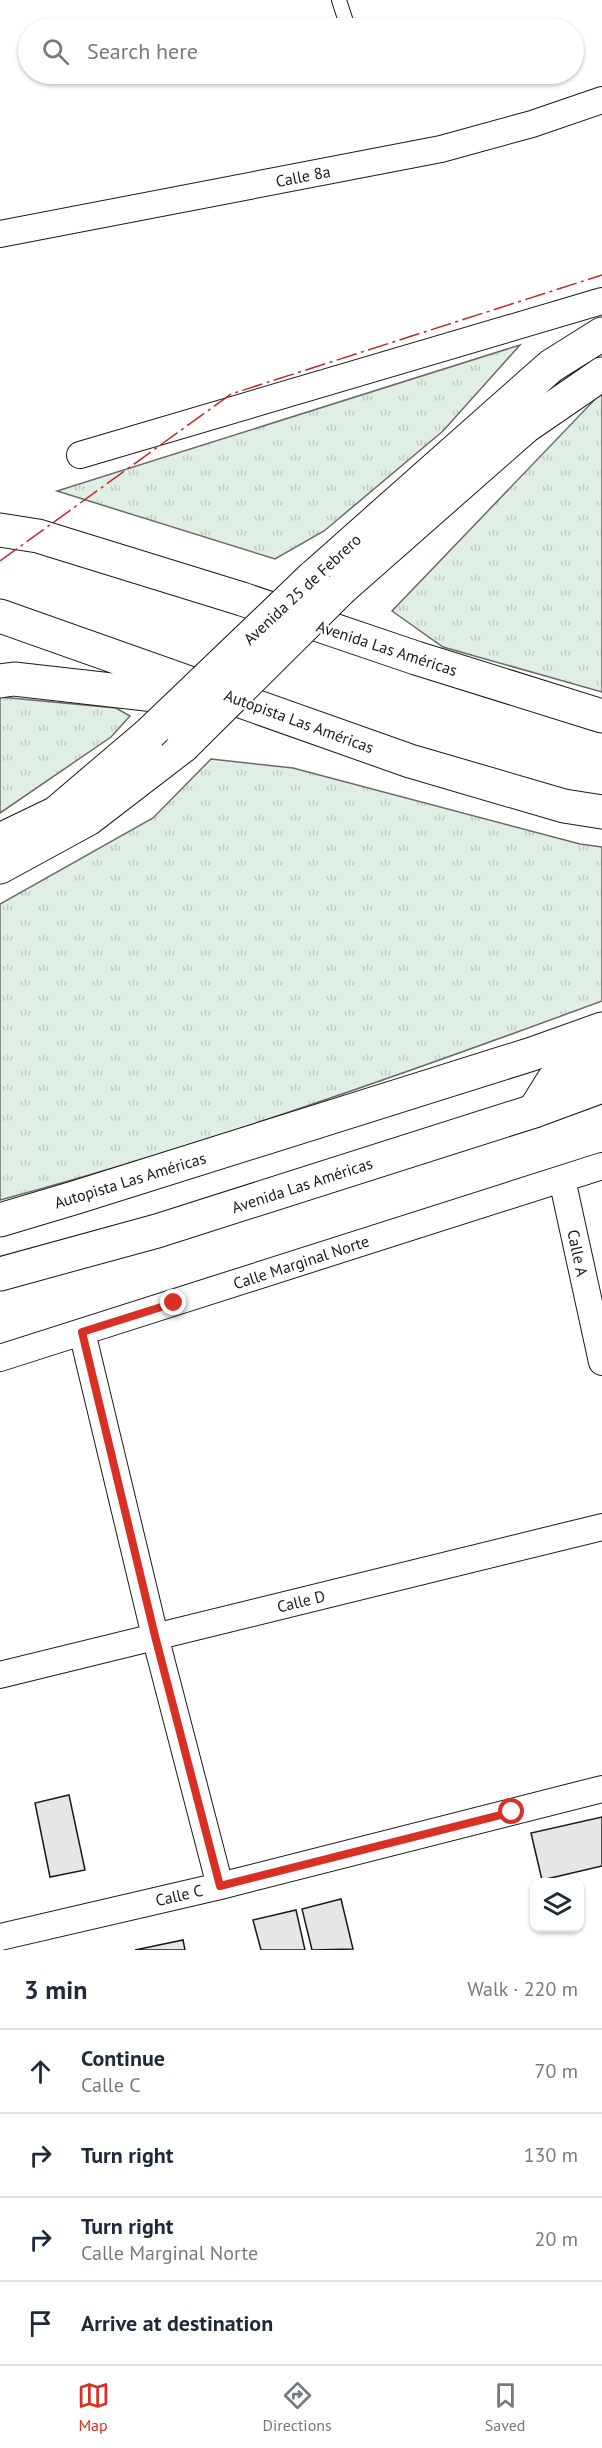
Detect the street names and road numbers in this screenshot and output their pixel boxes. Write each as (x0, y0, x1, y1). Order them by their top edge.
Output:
street label: Calle 8a (274, 161, 332, 191)
street label: Avenida 25 de Febrero (239, 529, 365, 649)
street label: Avenida Las Américas (314, 616, 460, 680)
street label: Autopista Las Américas (222, 685, 377, 757)
street label: Autopista Las Américas (52, 1147, 209, 1213)
street label: Avenida Las Américas (229, 1153, 375, 1217)
street label: Calle A (563, 1228, 593, 1279)
street label: Calle Marginal Norte (231, 1231, 371, 1293)
street label: Calle D (275, 1585, 327, 1617)
street label: Calle C (154, 1880, 204, 1910)

